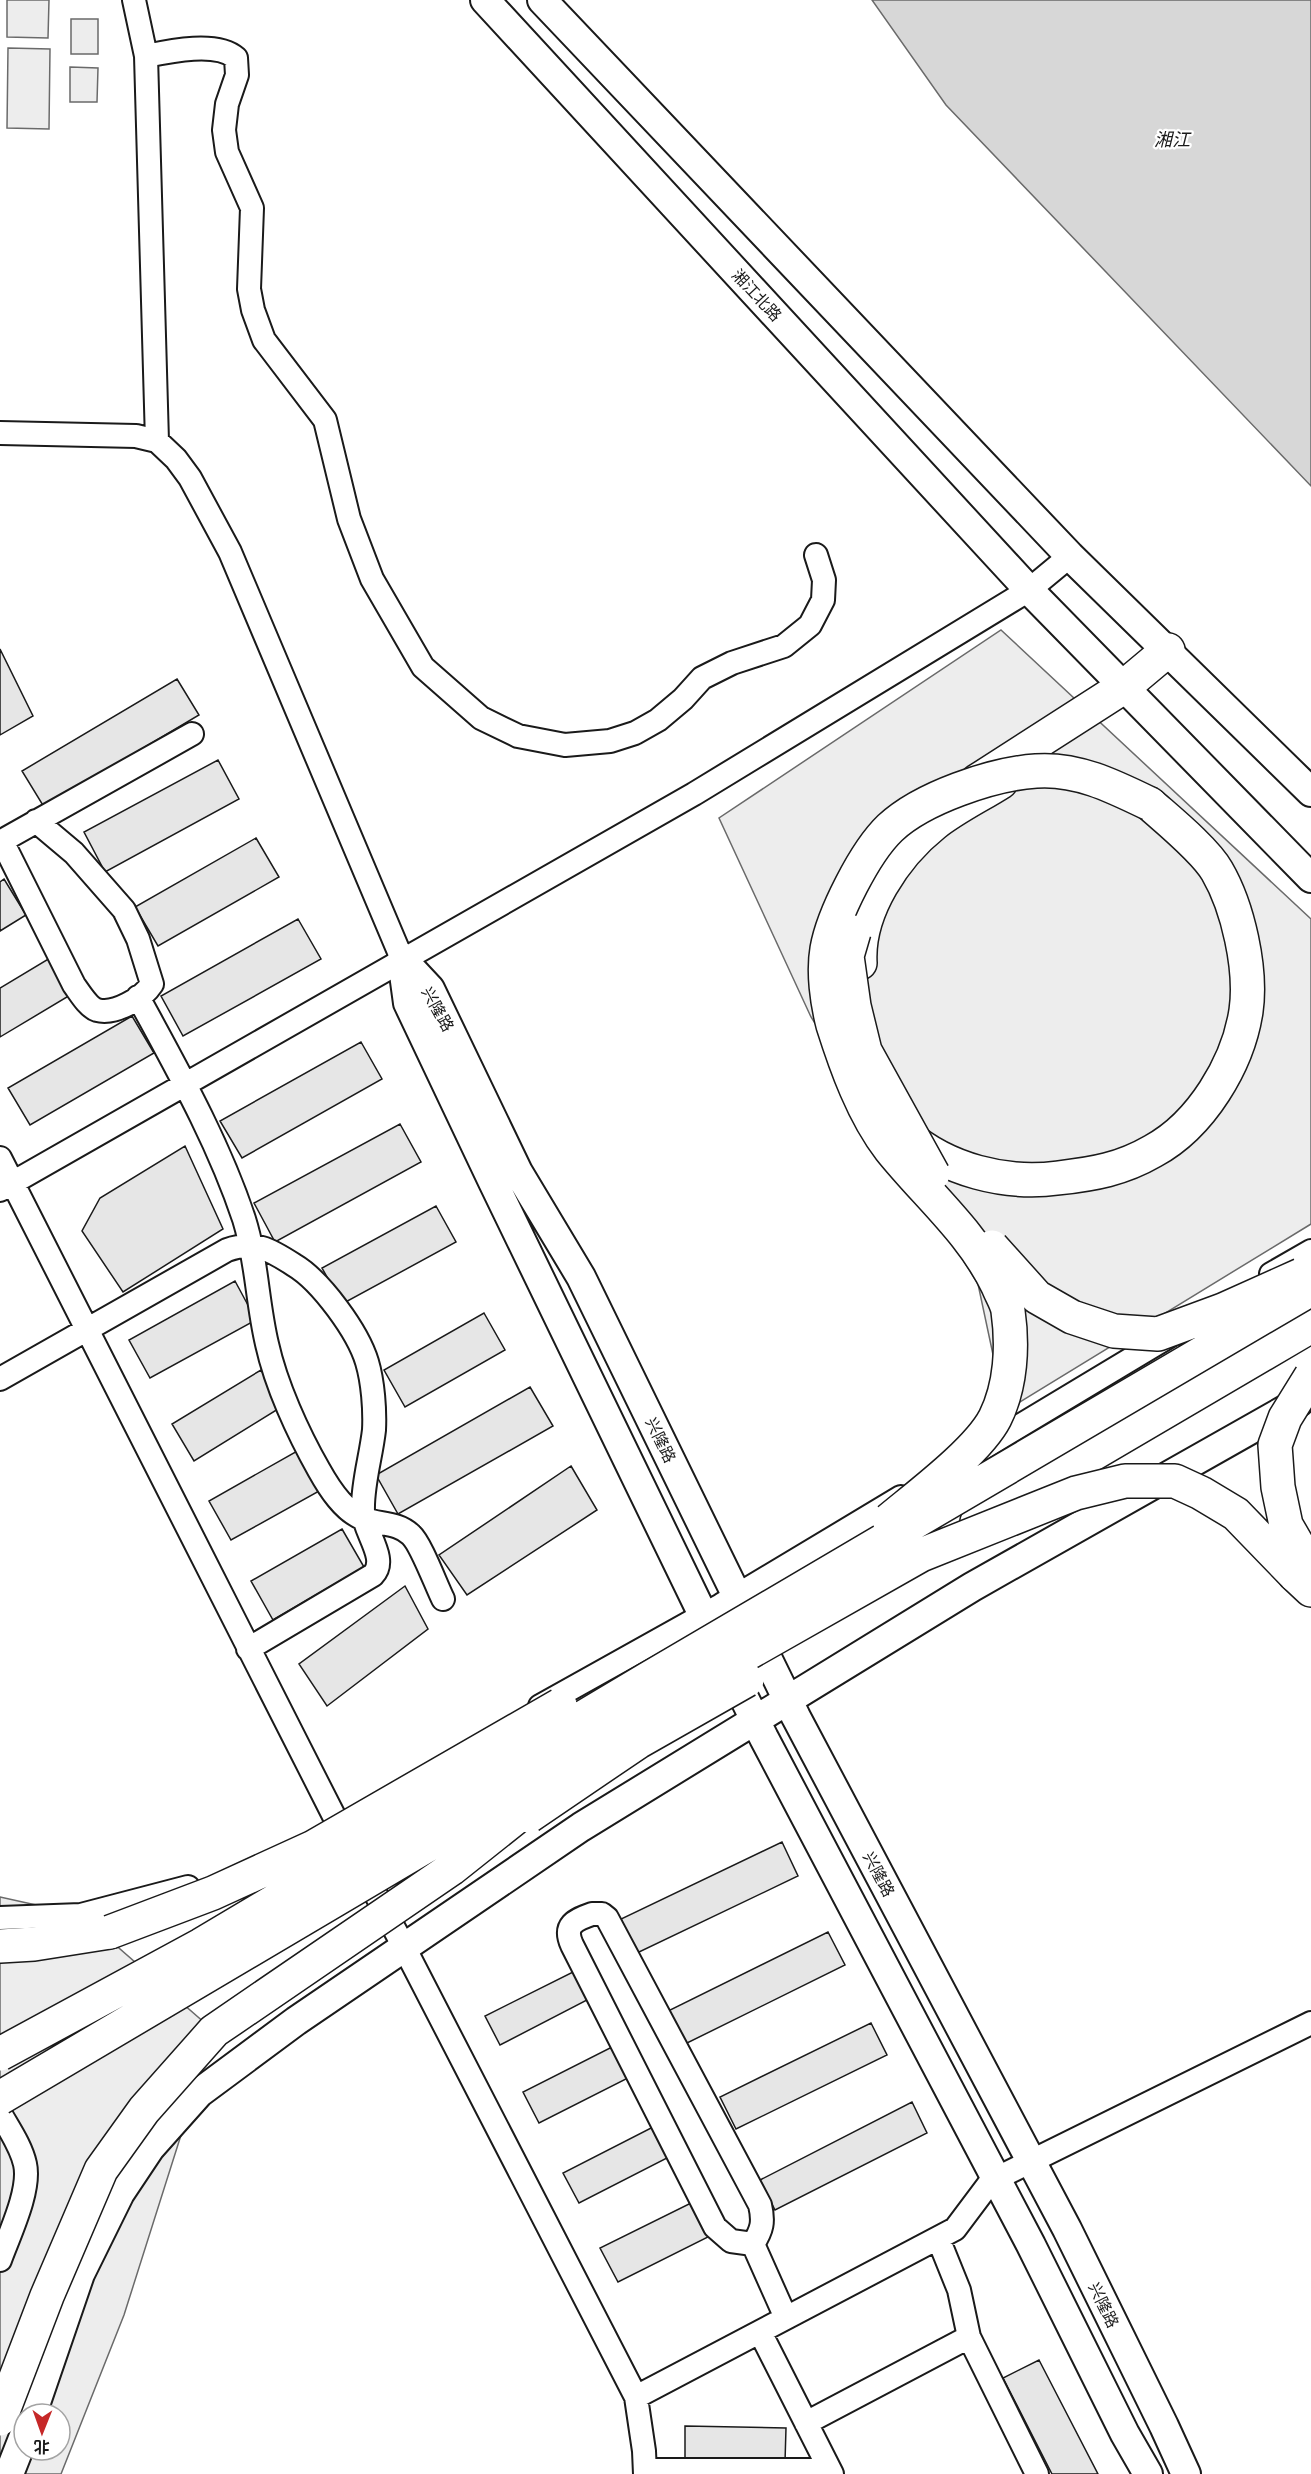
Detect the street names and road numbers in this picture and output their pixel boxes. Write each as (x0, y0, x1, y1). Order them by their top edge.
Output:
street label: 湘江北路 (728, 265, 786, 325)
street label: 兴隆路 (418, 983, 458, 1035)
street label: 兴隆路 (641, 1414, 681, 1466)
street label: 兴隆路 (859, 1848, 899, 1900)
street label: 兴隆路 (1084, 2279, 1124, 2331)

